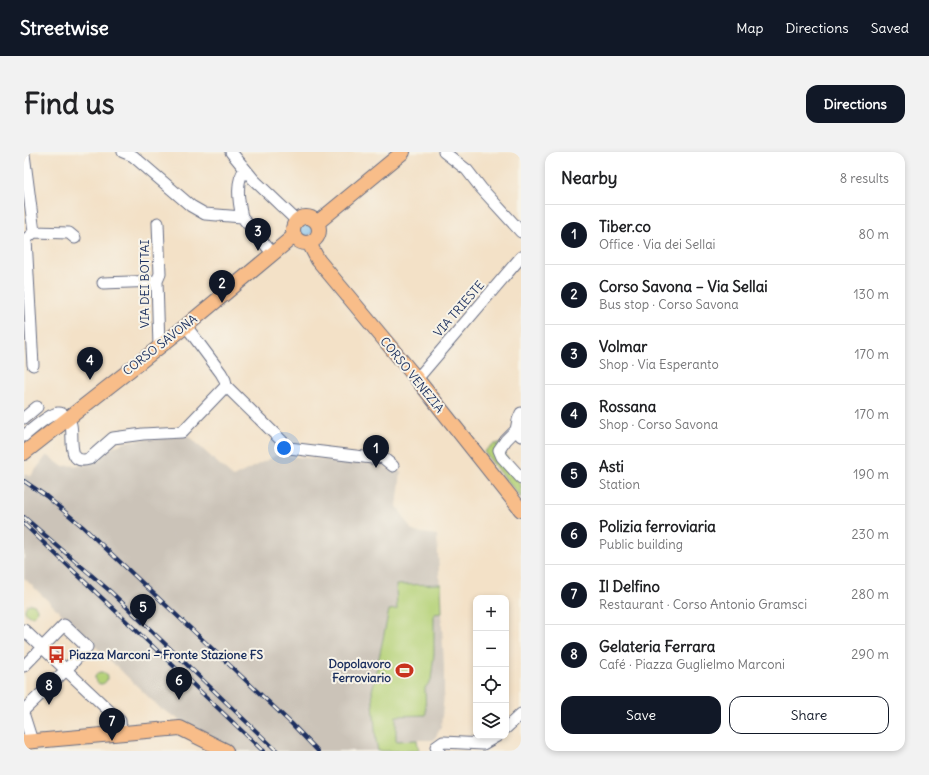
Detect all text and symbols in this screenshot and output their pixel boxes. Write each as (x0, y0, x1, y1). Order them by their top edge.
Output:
text: Streetwise (20, 16, 109, 40)
text: Map (736, 19, 763, 37)
text: Directions (785, 19, 849, 37)
text: Saved (871, 19, 909, 37)
button: Directions (806, 85, 905, 123)
text: Find us (24, 86, 115, 122)
text: Nearby (561, 167, 617, 189)
text: 8 results (840, 170, 889, 187)
text: Tiber.co (599, 217, 651, 236)
pin: 3 (245, 218, 271, 251)
text: 1 (571, 226, 577, 243)
text: 80 m (858, 226, 889, 243)
text: Office · Via dei Sellai (599, 236, 715, 253)
street label: VIA DEI BOTTAI (137, 240, 152, 328)
pin: 2 (209, 270, 235, 303)
text: Corso Savona – Via Sellai (599, 277, 768, 296)
street label: VIA TRIESTE (430, 278, 487, 340)
text: 2 (570, 286, 578, 303)
text: 130 m (853, 286, 889, 303)
text: Bus stop · Corso Savona (599, 296, 739, 313)
street label: CORSO SAVONA (120, 311, 200, 378)
street label: CORSO VENEZIA (377, 334, 448, 416)
text: Volmar (599, 337, 647, 356)
text: 3 (570, 346, 578, 363)
text: 170 m (854, 346, 889, 363)
pin: 4 (77, 347, 103, 380)
text: Shop · Via Esperanto (599, 356, 719, 373)
text: Rossana (599, 397, 656, 416)
text: 4 (570, 406, 578, 423)
text: 170 m (854, 406, 889, 423)
text: Shop · Corso Savona (599, 416, 718, 433)
pin: 1 (363, 435, 389, 468)
your location (274, 438, 294, 458)
text: Asti (599, 457, 624, 476)
text: 5 (570, 466, 578, 483)
text: 190 m (853, 466, 889, 483)
text: Station (599, 476, 640, 493)
text: Polizia ferroviaria (599, 517, 716, 536)
text: 6 (570, 526, 578, 543)
text: 230 m (851, 526, 889, 543)
text: Public building (599, 536, 683, 553)
text: Il Delfino (599, 577, 660, 596)
text: 7 (571, 586, 577, 603)
text: 280 m (851, 586, 889, 603)
pin: 5 (130, 594, 156, 627)
map controls (473, 595, 509, 739)
button: + (473, 595, 509, 631)
text: Restaurant · Corso Antonio Gramsci (599, 596, 807, 613)
button: − (473, 631, 509, 667)
text: Gelateria Ferrara (599, 637, 715, 656)
bus stop icon: Piazza Marconi – Fronte Stazione FS (46, 645, 66, 665)
text: 8 (570, 646, 578, 663)
text: 290 m (851, 646, 889, 663)
place label: Piazza Marconi – Fronte Stazione FS (69, 647, 264, 662)
place label: Dopolavoro Ferroviario (329, 656, 391, 685)
text: Café · Piazza Guglielmo Marconi (599, 656, 785, 673)
sports icon: Dopolavoro Ferroviario (394, 661, 414, 681)
pin: 6 (166, 667, 192, 700)
button: locate (473, 667, 509, 703)
pin: 8 (36, 672, 62, 705)
button: Save (561, 696, 721, 734)
button: Share (729, 696, 889, 734)
button: layers (473, 703, 509, 739)
pin: 7 (99, 708, 125, 741)

